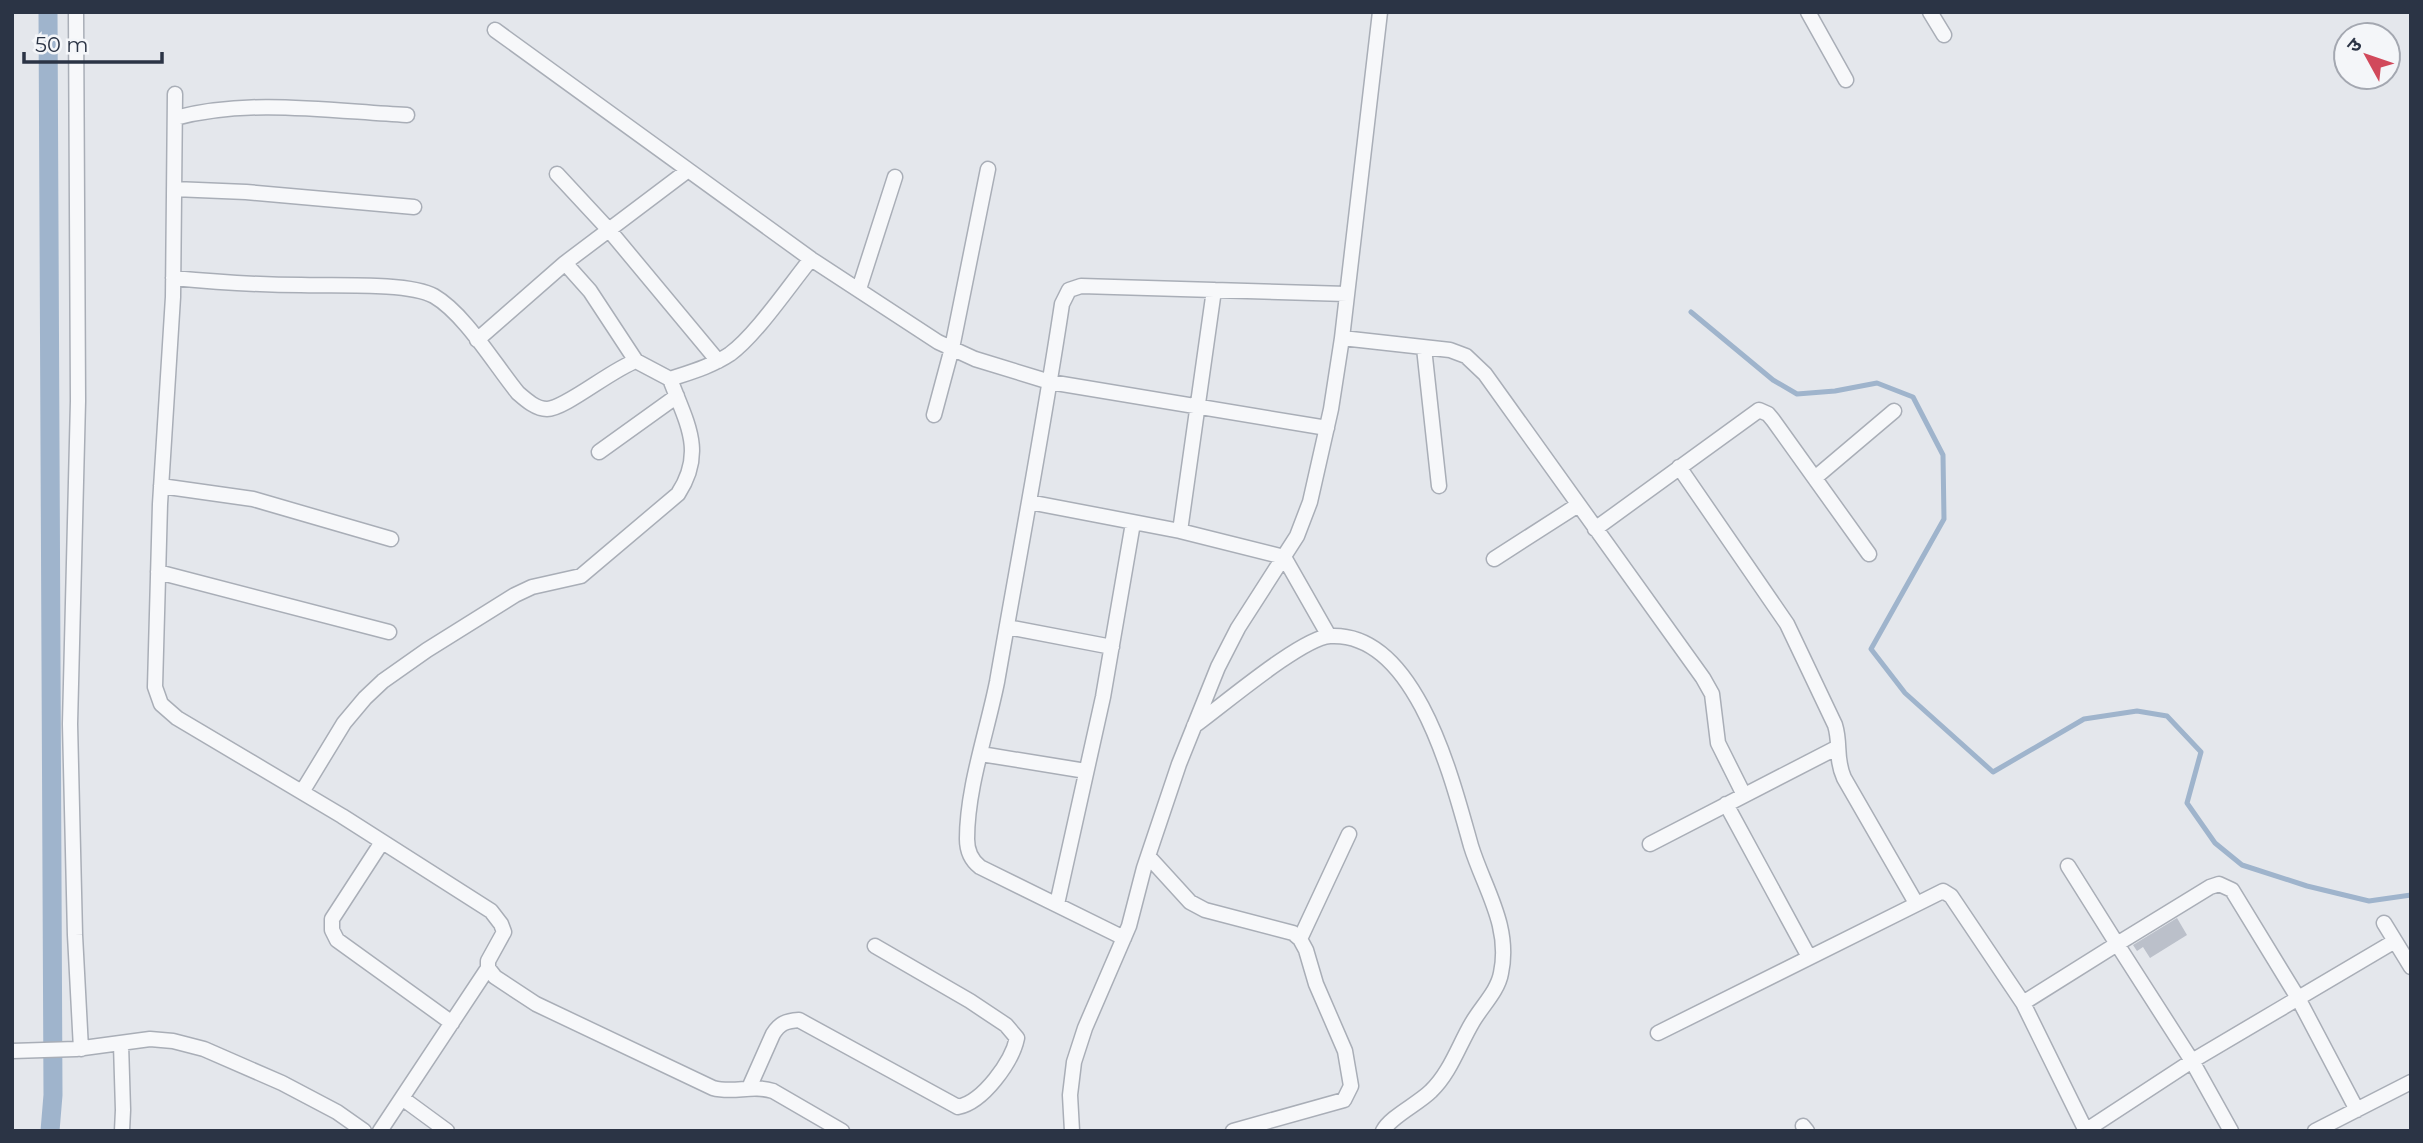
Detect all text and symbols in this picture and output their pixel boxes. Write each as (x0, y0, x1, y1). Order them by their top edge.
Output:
scale bar (24, 21, 163, 65)
north arrow (2332, 21, 2402, 91)
text: 50 m (35, 32, 89, 57)
text: उ (2342, 33, 2367, 57)

